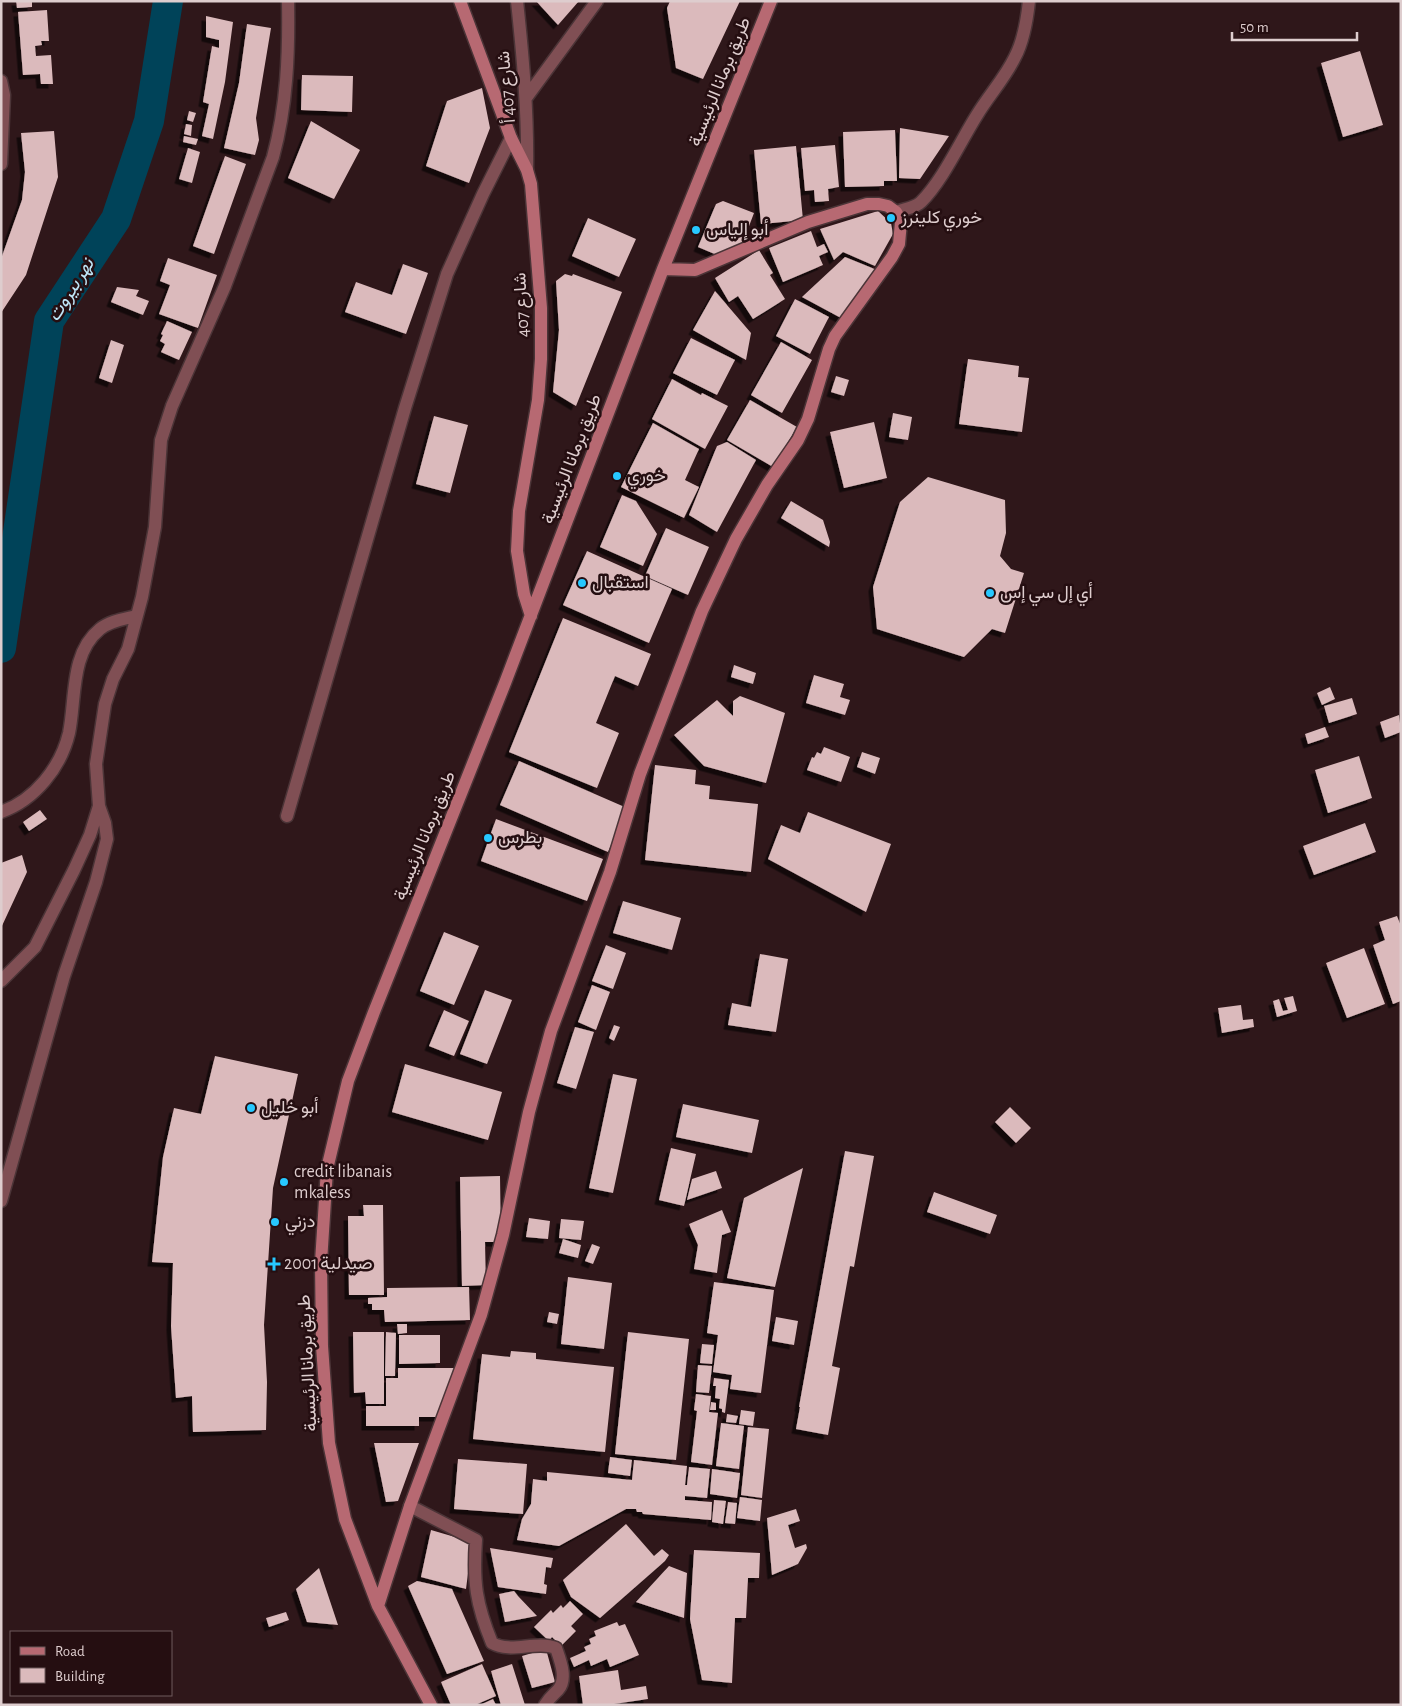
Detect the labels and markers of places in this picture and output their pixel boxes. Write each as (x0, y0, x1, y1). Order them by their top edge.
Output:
place label: خوري كلينرز (900, 209, 982, 232)
marker: خوري كلينرز (885, 212, 897, 224)
place label: أبو إلياس (706, 219, 768, 241)
marker: أبو إلياس (690, 224, 702, 236)
place label: خوري (627, 467, 666, 490)
marker: خوري (611, 470, 623, 482)
place label: استقبال (592, 574, 649, 593)
marker: استقبال (576, 577, 588, 589)
place label: أي إل سي إس (1000, 582, 1093, 607)
marker: أي إل سي إس (984, 587, 996, 599)
place label: بطرس (498, 829, 542, 848)
marker: بطرس (482, 832, 494, 844)
place label: أبو خليل (261, 1097, 318, 1118)
marker: أبو خليل (245, 1102, 257, 1114)
place label: credit libanais mkaless (294, 1163, 392, 1202)
marker: credit libanais mkaless (278, 1176, 290, 1188)
place label: دزني (285, 1213, 315, 1236)
marker: دزني (269, 1216, 281, 1228)
place label: صيدلية 2001 (284, 1255, 373, 1273)
marker: صيدلية 2001 (268, 1258, 280, 1270)

